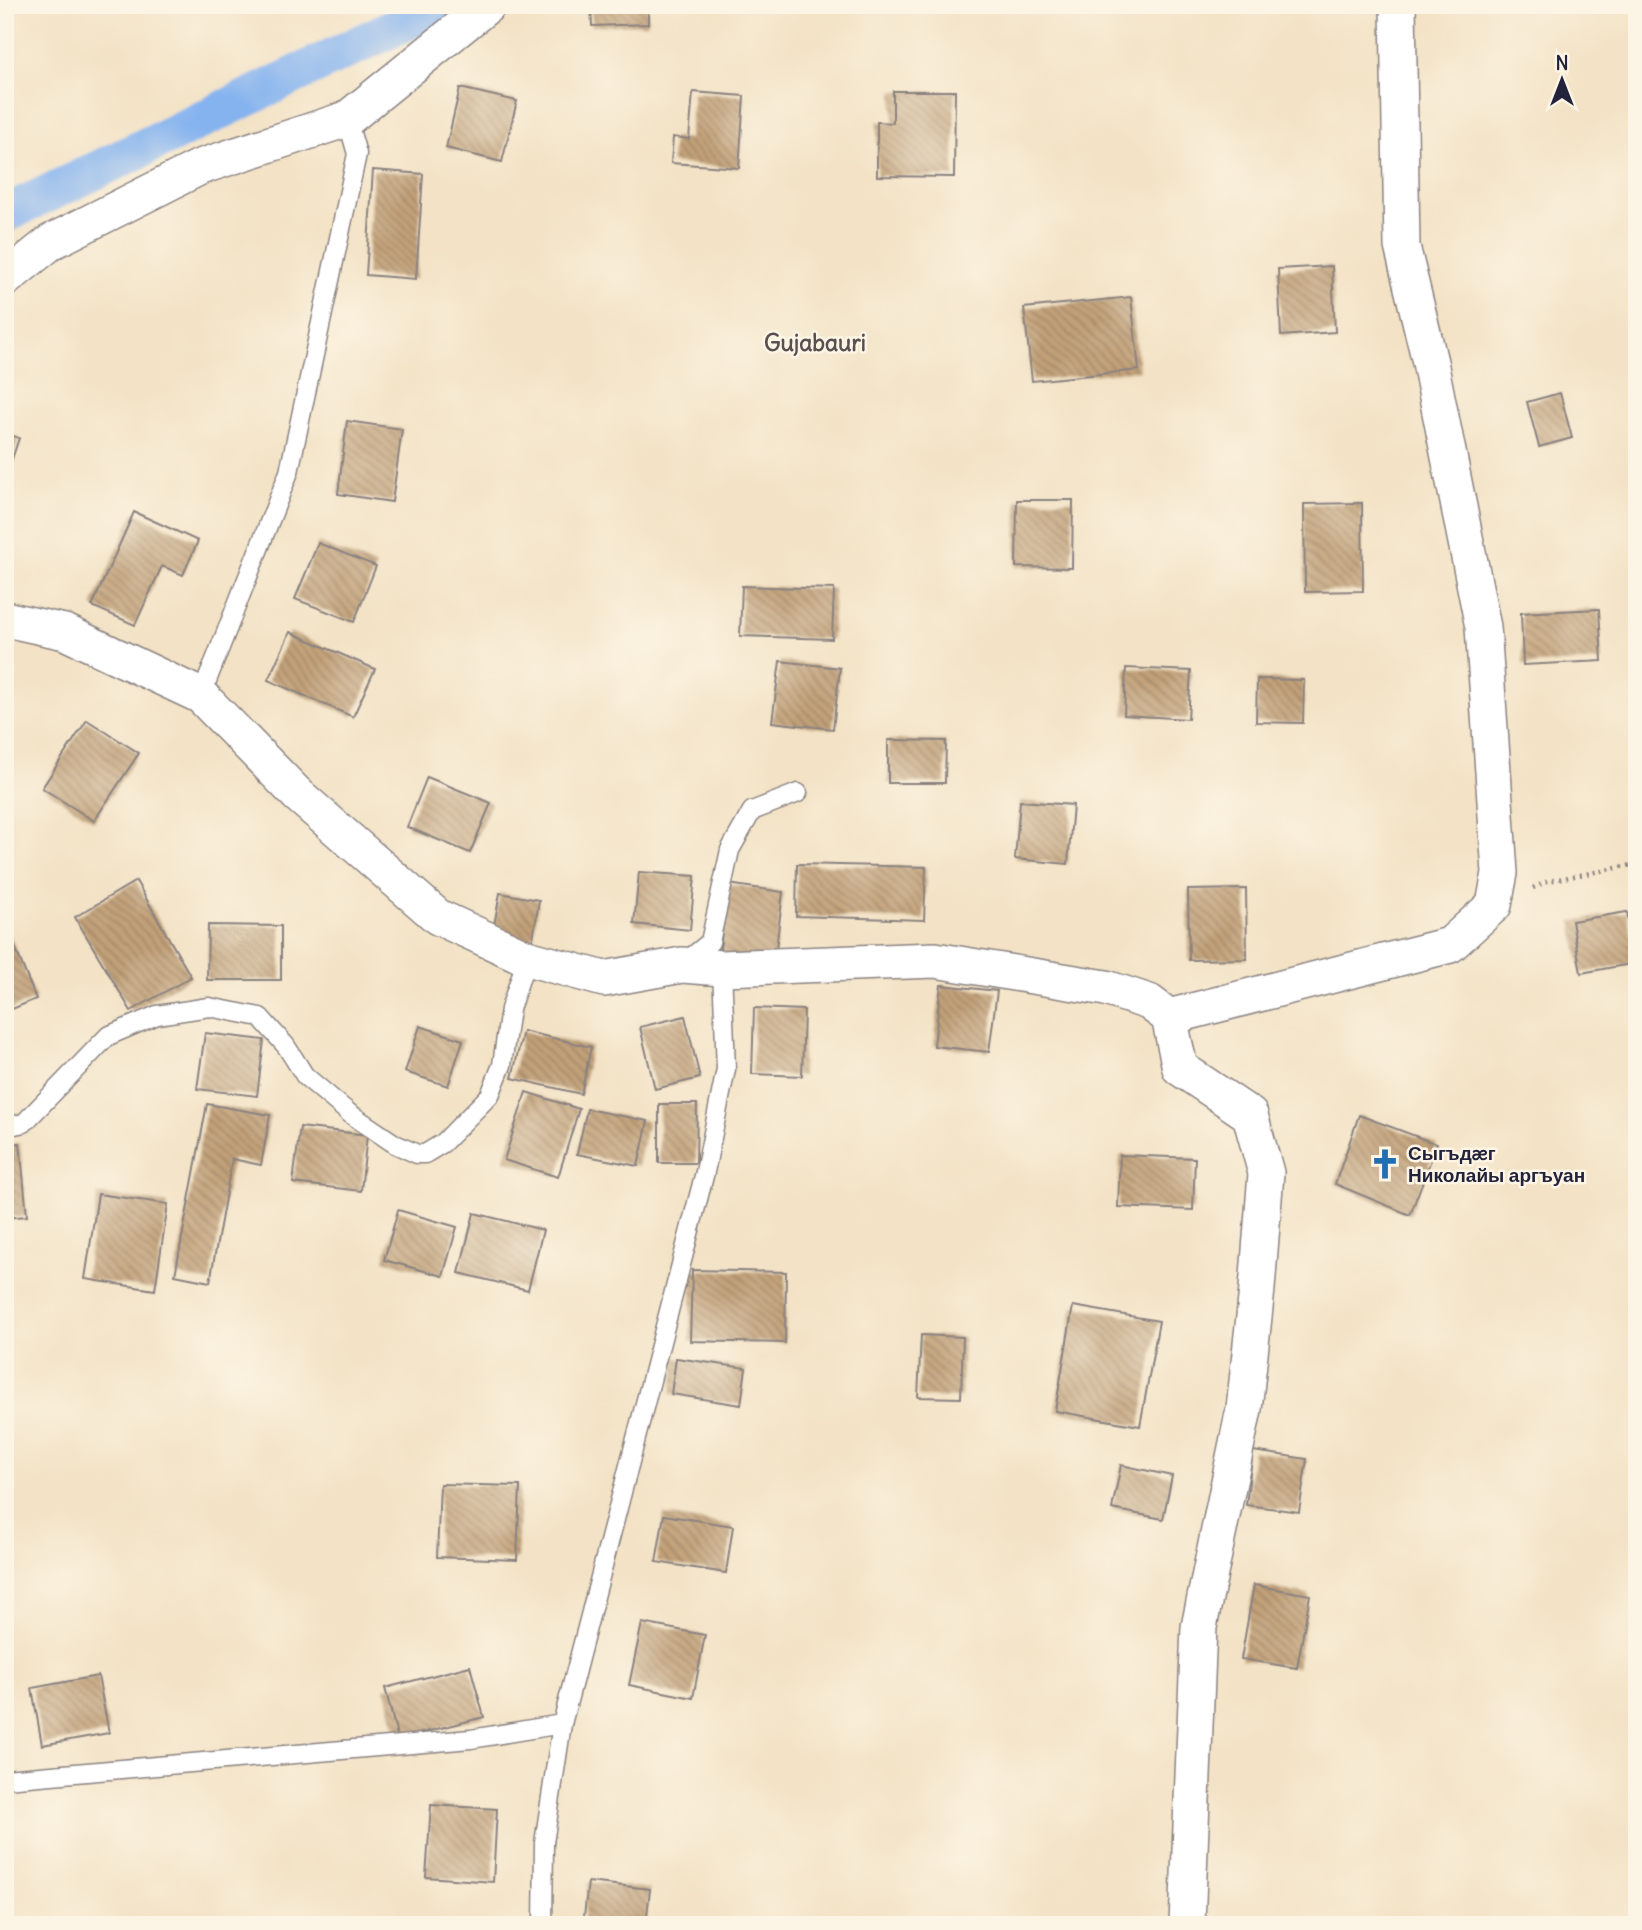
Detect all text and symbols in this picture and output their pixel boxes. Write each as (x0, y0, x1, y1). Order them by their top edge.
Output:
north arrow (1526, 46, 1596, 116)
text: N (1555, 51, 1569, 75)
district label: Gujabauri (764, 328, 866, 357)
place label: Сыгъдæг Николайы аргъуан (1408, 1141, 1585, 1187)
church icon: Сыгъдæг Николайы аргъуан (1368, 1147, 1402, 1181)

